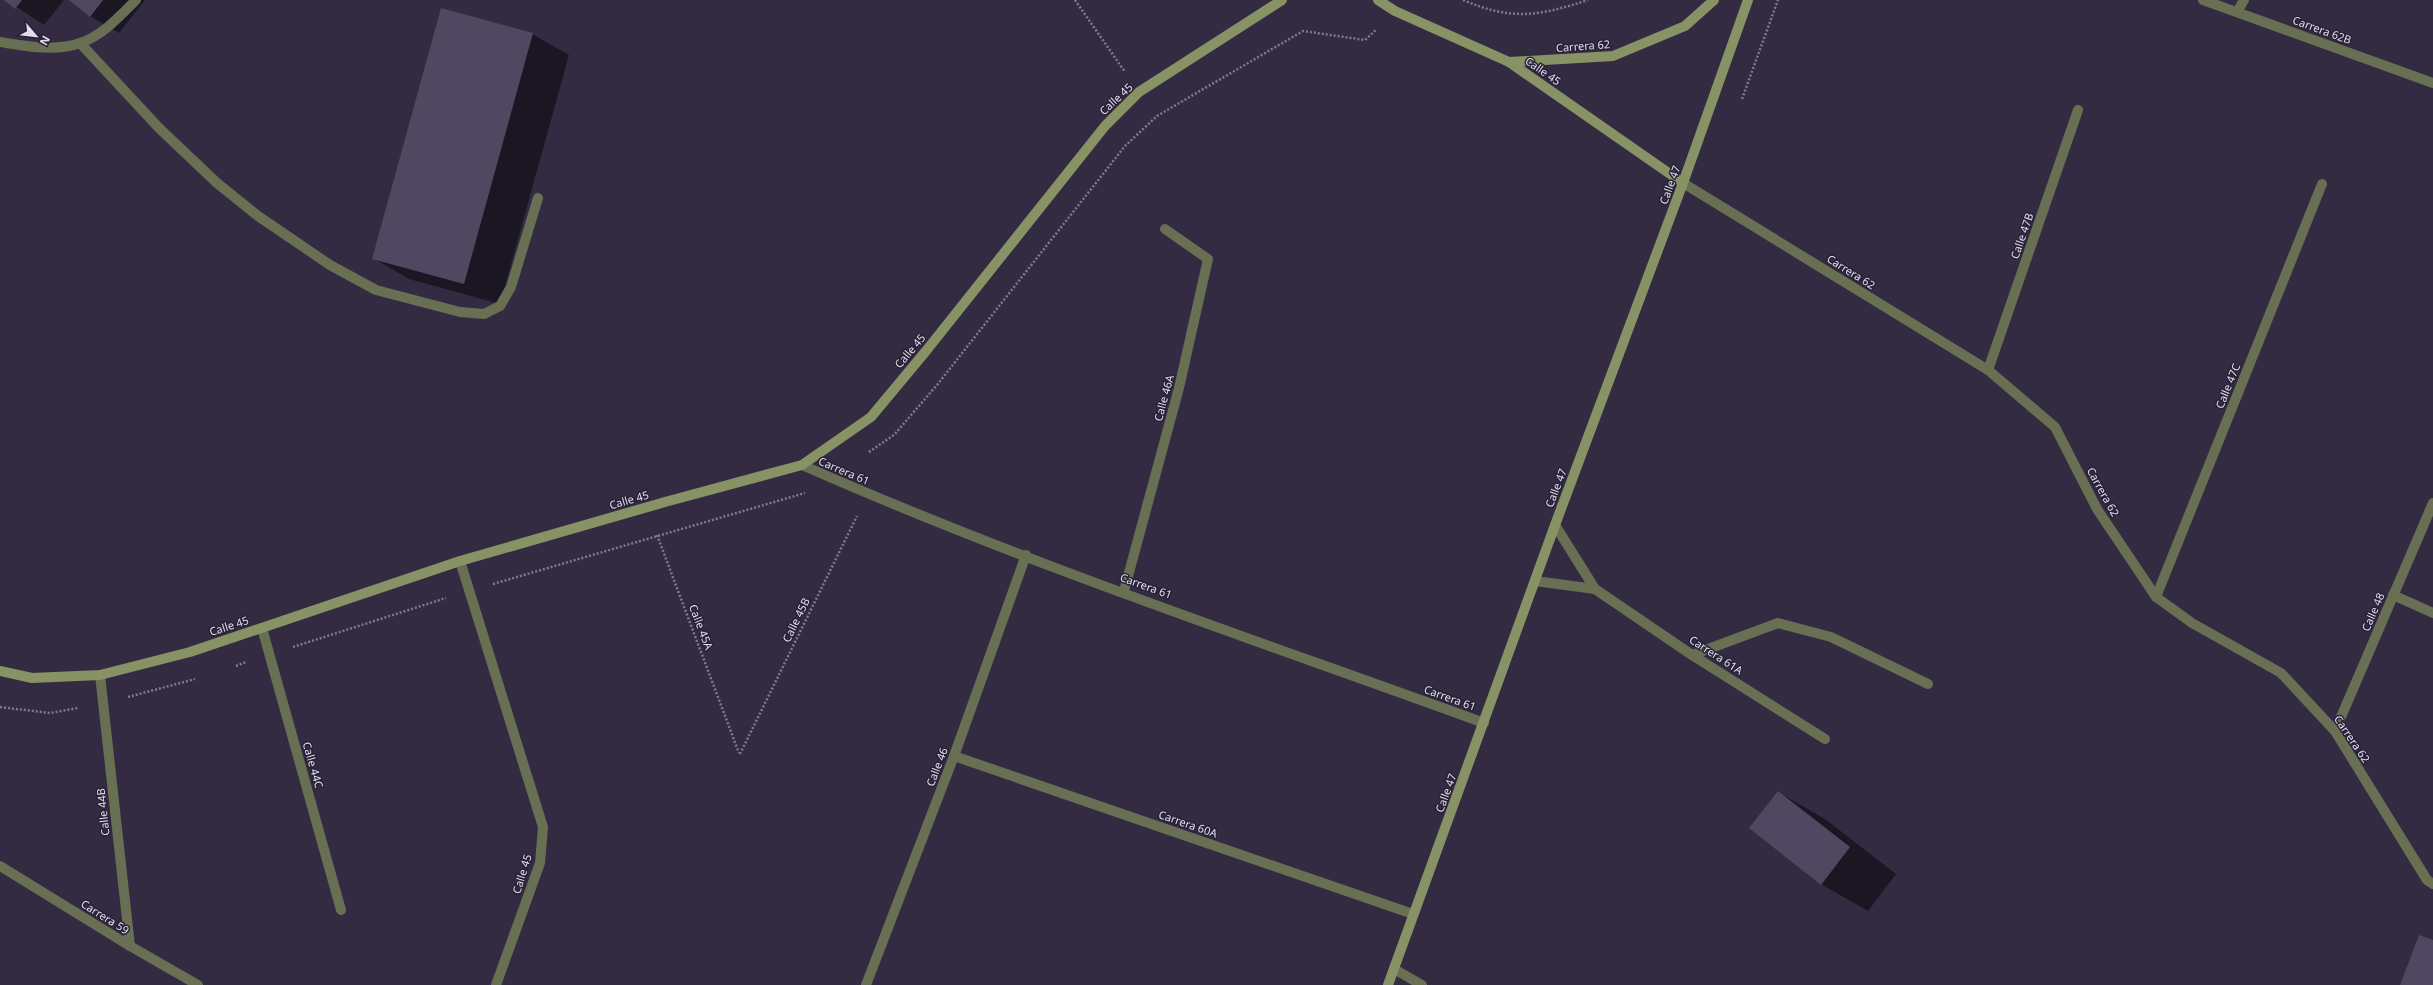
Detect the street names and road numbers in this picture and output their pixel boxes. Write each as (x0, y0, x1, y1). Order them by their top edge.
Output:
street label: Carrera 62B (2291, 12, 2354, 47)
street label: Carrera 62 (1555, 36, 1610, 55)
street label: Calle 45 (1522, 53, 1564, 88)
street label: Calle 45 (1096, 79, 1136, 118)
street label: Calle 47 (1656, 163, 1683, 206)
street label: Calle 47B (2007, 211, 2036, 261)
street label: Carrera 62 (1824, 251, 1878, 292)
street label: Calle 45 (891, 330, 928, 371)
street label: Calle 47C (2212, 361, 2243, 411)
street label: Calle 46A (1150, 372, 1177, 423)
street label: Carrera 61 (816, 453, 872, 488)
street label: Carrera 62 (2084, 464, 2123, 519)
street label: Calle 47 (1541, 466, 1570, 509)
street label: Calle 45 (607, 487, 650, 512)
street label: Carrera 61 (1118, 569, 1174, 602)
street label: Calle 48 (2358, 590, 2387, 633)
street label: Calle 45B (778, 595, 813, 644)
street label: Calle 45A (686, 602, 717, 653)
street label: Calle 45 (207, 612, 250, 639)
street label: Carrera 61A (1687, 632, 1747, 678)
street label: Carrera 61 (1422, 681, 1478, 714)
street label: Carrera 62 (2331, 712, 2374, 765)
street label: Calle 44C (300, 740, 327, 790)
street label: Calle 46 (922, 745, 951, 788)
street label: Calle 47 (1432, 771, 1459, 814)
street label: Calle 44B (93, 788, 112, 837)
street label: Carrera 60A (1157, 806, 1220, 841)
street label: Calle 45 (508, 852, 535, 895)
street label: Carrera 59 (78, 896, 132, 937)

